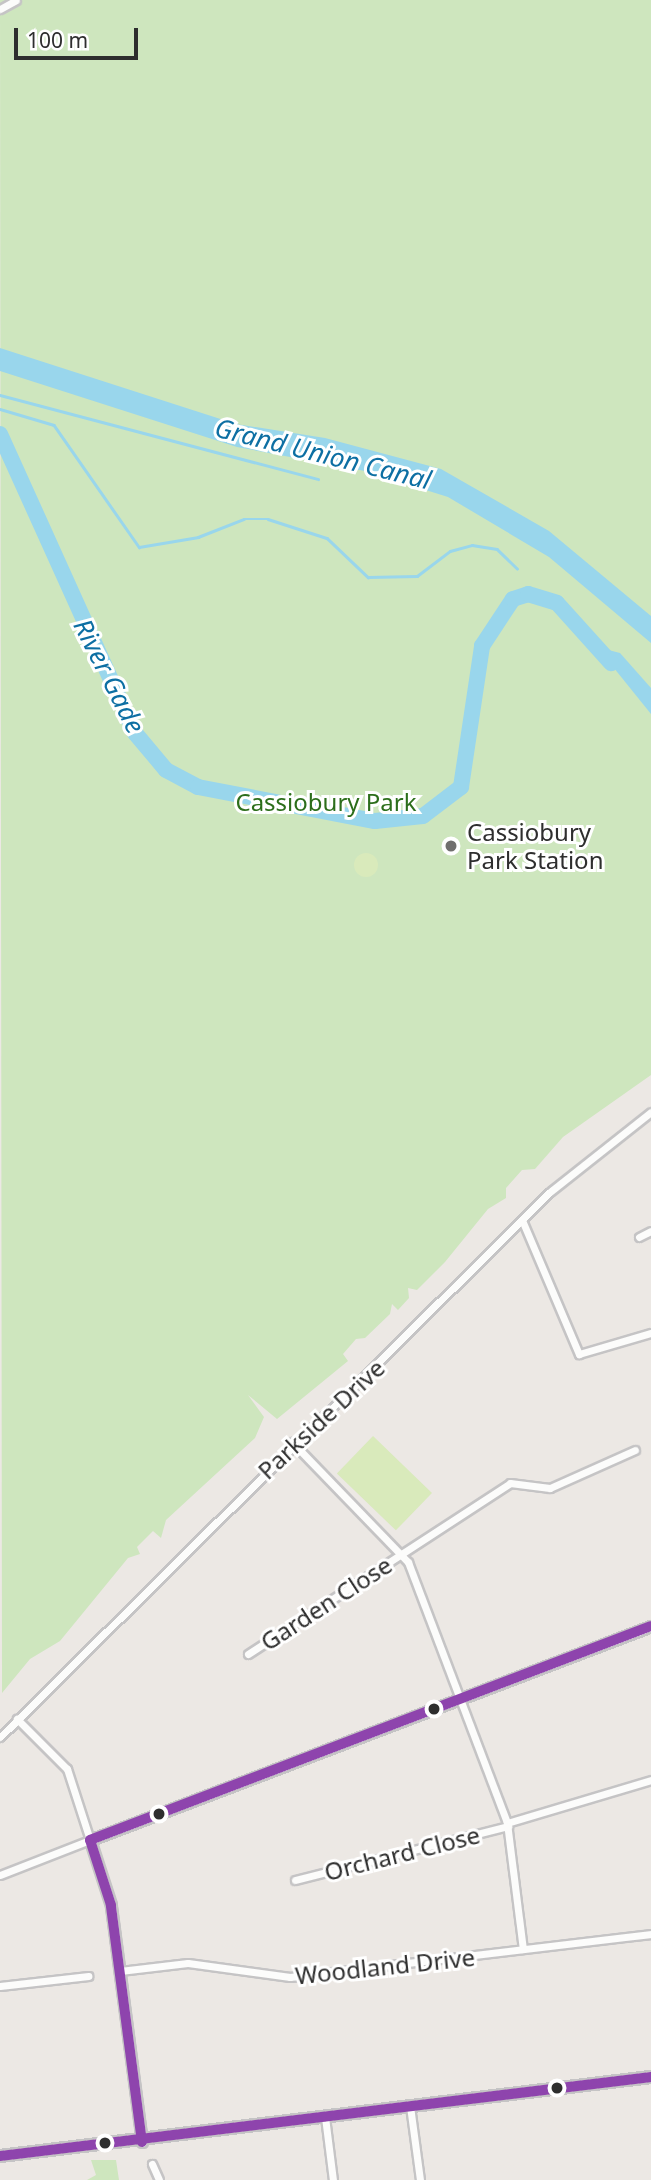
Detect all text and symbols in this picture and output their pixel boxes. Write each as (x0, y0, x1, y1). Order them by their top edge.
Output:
scale bar (18, 14, 142, 58)
text: 100 m (27, 26, 88, 54)
water label: Grand Union Canal (212, 412, 434, 496)
water label: River Gade (67, 614, 151, 738)
park label: Cassiobury Park (235, 788, 417, 816)
place label: Cassiobury Park Station (467, 818, 603, 874)
marker: Cassiobury Park Station (441, 836, 461, 856)
street label: Parkside Drive (252, 1353, 390, 1485)
street label: Garden Close (255, 1550, 397, 1656)
unlabelled marker (427, 1702, 441, 1716)
unlabelled marker (152, 1807, 166, 1821)
street label: Orchard Close (321, 1820, 483, 1886)
street label: Woodland Drive (294, 1942, 476, 1990)
unlabelled marker (550, 2081, 564, 2095)
unlabelled marker (98, 2136, 112, 2150)

